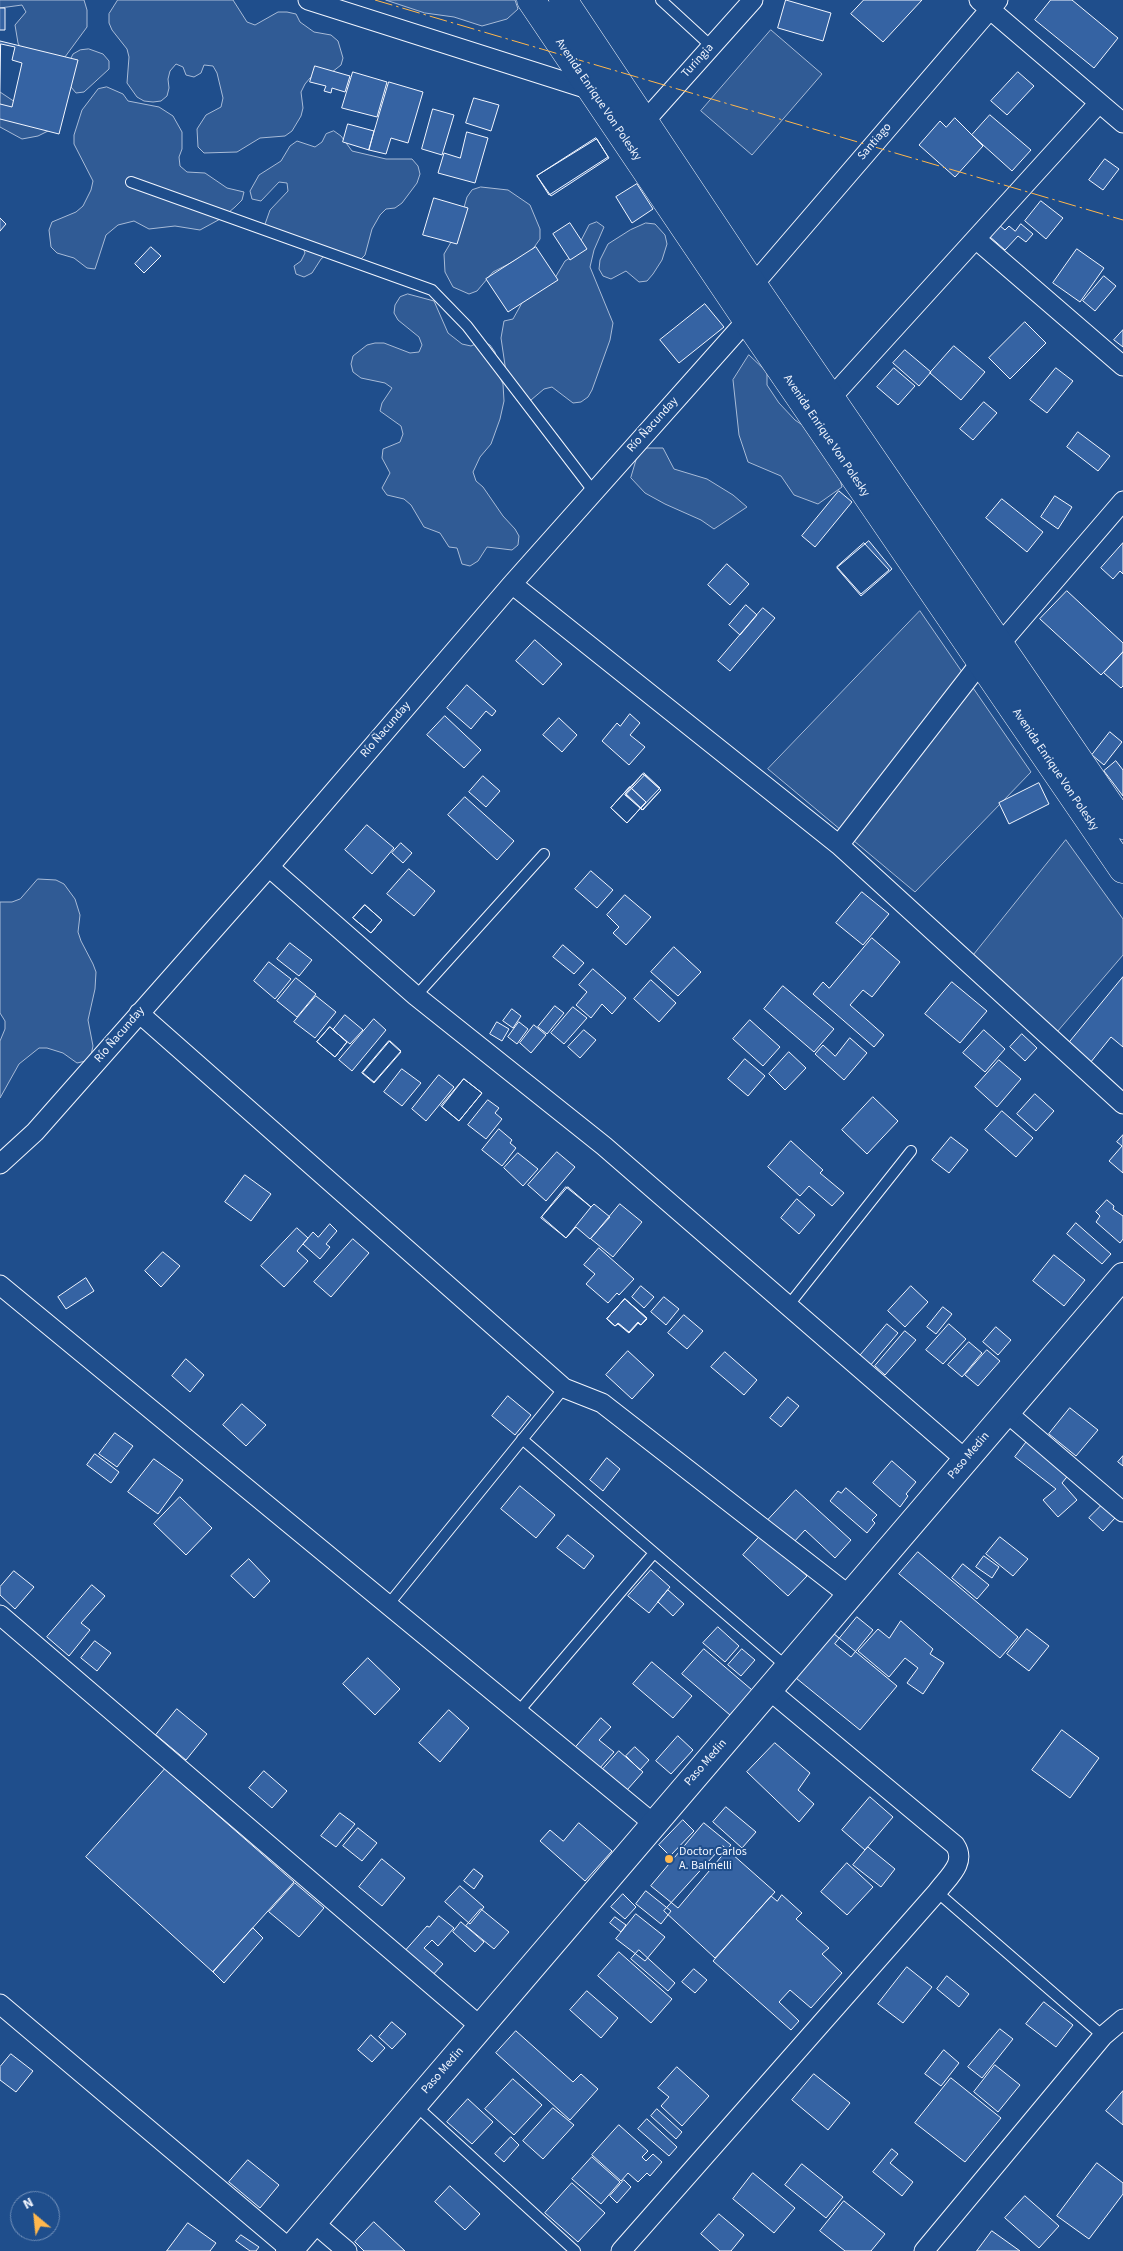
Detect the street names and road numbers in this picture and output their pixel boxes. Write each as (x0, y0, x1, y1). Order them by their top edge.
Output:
street label: Avenida Enrique Von Polesky (552, 36, 644, 164)
street label: Turingia (679, 41, 717, 81)
street label: Santiago (855, 120, 895, 164)
street label: Avenida Enrique Von Polesky (780, 372, 872, 500)
street label: Río Ñacunday (624, 394, 682, 456)
street label: Río Ñacunday (358, 699, 414, 761)
street label: Avenida Enrique Von Polesky (1009, 706, 1101, 834)
street label: Río Ñacunday (92, 1004, 148, 1066)
street label: Paso Medin (945, 1429, 993, 1483)
street label: Paso Medin (682, 1737, 730, 1789)
street label: Paso Medin (419, 2045, 467, 2097)

